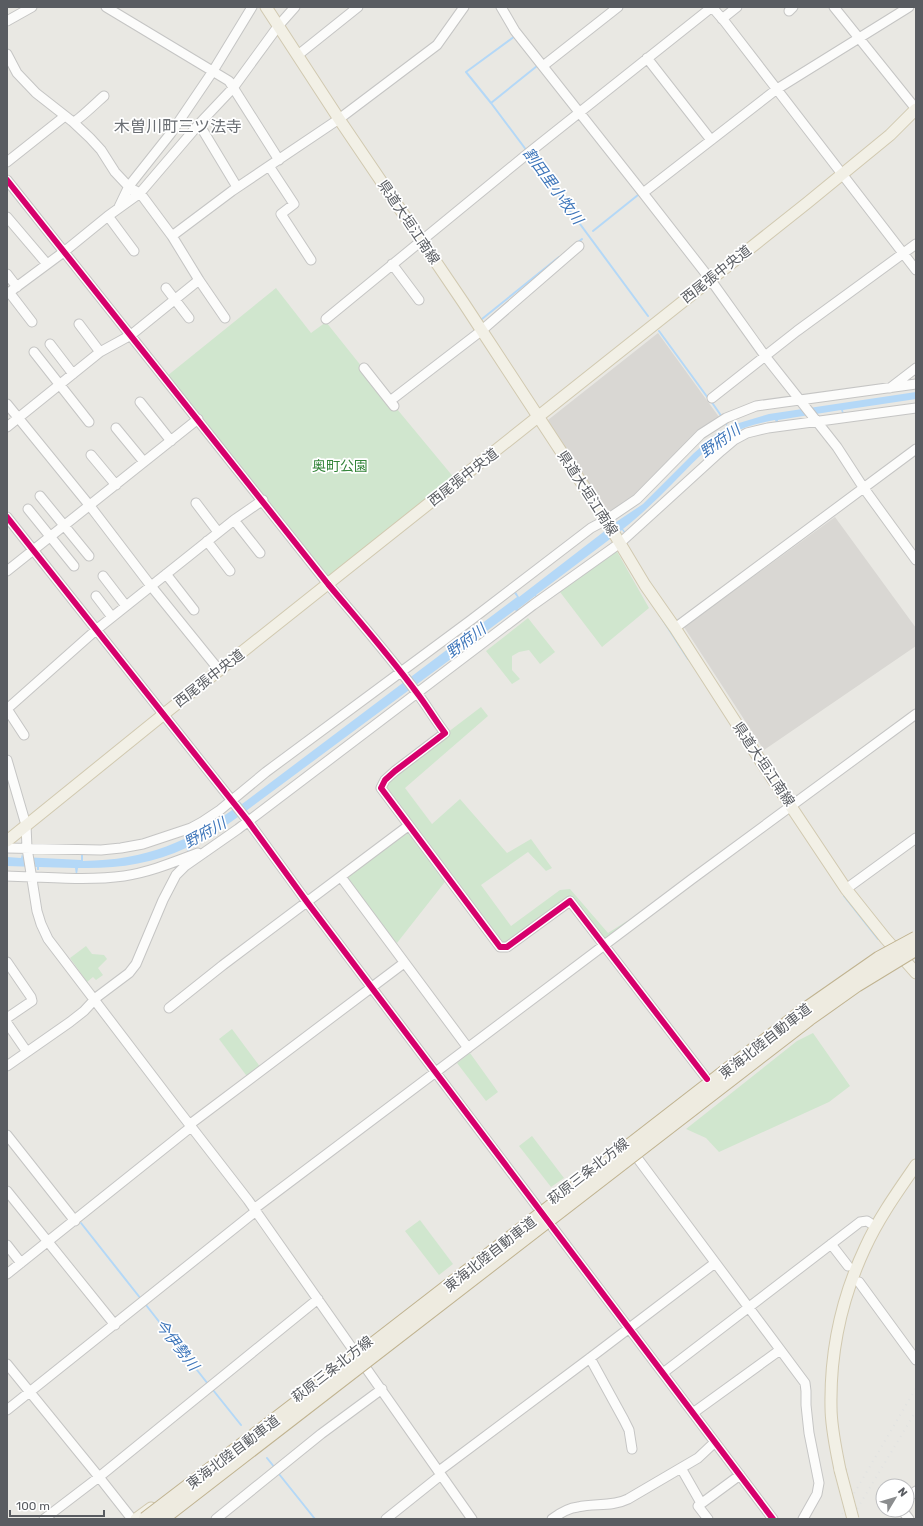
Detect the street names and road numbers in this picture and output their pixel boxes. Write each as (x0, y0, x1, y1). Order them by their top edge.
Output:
street label: 県道大垣江南線 (374, 177, 443, 268)
street label: 西尾張中央道 (678, 242, 755, 307)
street label: 西尾張中央道 (425, 445, 502, 510)
street label: 県道大垣江南線 (554, 448, 621, 539)
street label: 西尾張中央道 (171, 646, 248, 711)
street label: 県道大垣江南線 (729, 719, 798, 810)
street label: 東海北陸自動車道 (716, 1000, 815, 1083)
street label: 萩原三条北方線 (544, 1135, 632, 1208)
street label: 東海北陸自動車道 (441, 1213, 540, 1296)
street label: 萩原三条北方線 (288, 1333, 376, 1406)
street label: 東海北陸自動車道 (183, 1412, 283, 1493)

